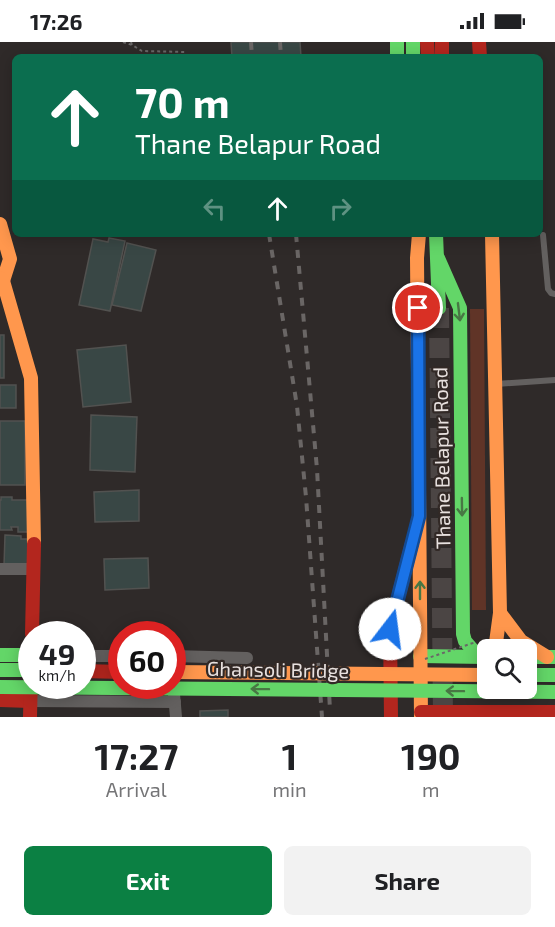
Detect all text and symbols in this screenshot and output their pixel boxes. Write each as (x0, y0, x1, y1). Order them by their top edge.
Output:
text: 17:26 (30, 8, 83, 34)
text: 70 m (135, 76, 230, 126)
icon: ahead (36, 78, 114, 156)
text: Thane Belapur Road (135, 127, 381, 159)
icon: left (198, 192, 231, 225)
icon: ahead (261, 192, 294, 225)
icon: right (324, 192, 357, 225)
pin (392, 282, 443, 333)
icon: arrive (401, 291, 434, 324)
one-way arrow (453, 302, 464, 321)
street label: Thane Belapur Road (427, 367, 455, 549)
one-way arrow (456, 496, 468, 516)
one-way arrow (414, 581, 426, 601)
position arrow (358, 597, 422, 661)
speed limit sign: 60 (108, 621, 186, 699)
text: 49 (39, 635, 75, 671)
map controls (477, 639, 537, 699)
button: search (477, 639, 537, 699)
street label: Ghansoli Bridge (207, 656, 349, 682)
text: km/h (38, 666, 76, 684)
one-way arrow (250, 683, 270, 695)
one-way arrow (445, 685, 465, 697)
text: 17:27 (94, 734, 178, 777)
text: 1 (282, 734, 297, 777)
text: 190 (401, 734, 461, 777)
text: Arrival (106, 777, 167, 801)
text: min (273, 777, 307, 801)
text: m (422, 777, 440, 801)
button: Exit (24, 846, 272, 915)
button: Share (284, 846, 531, 915)

